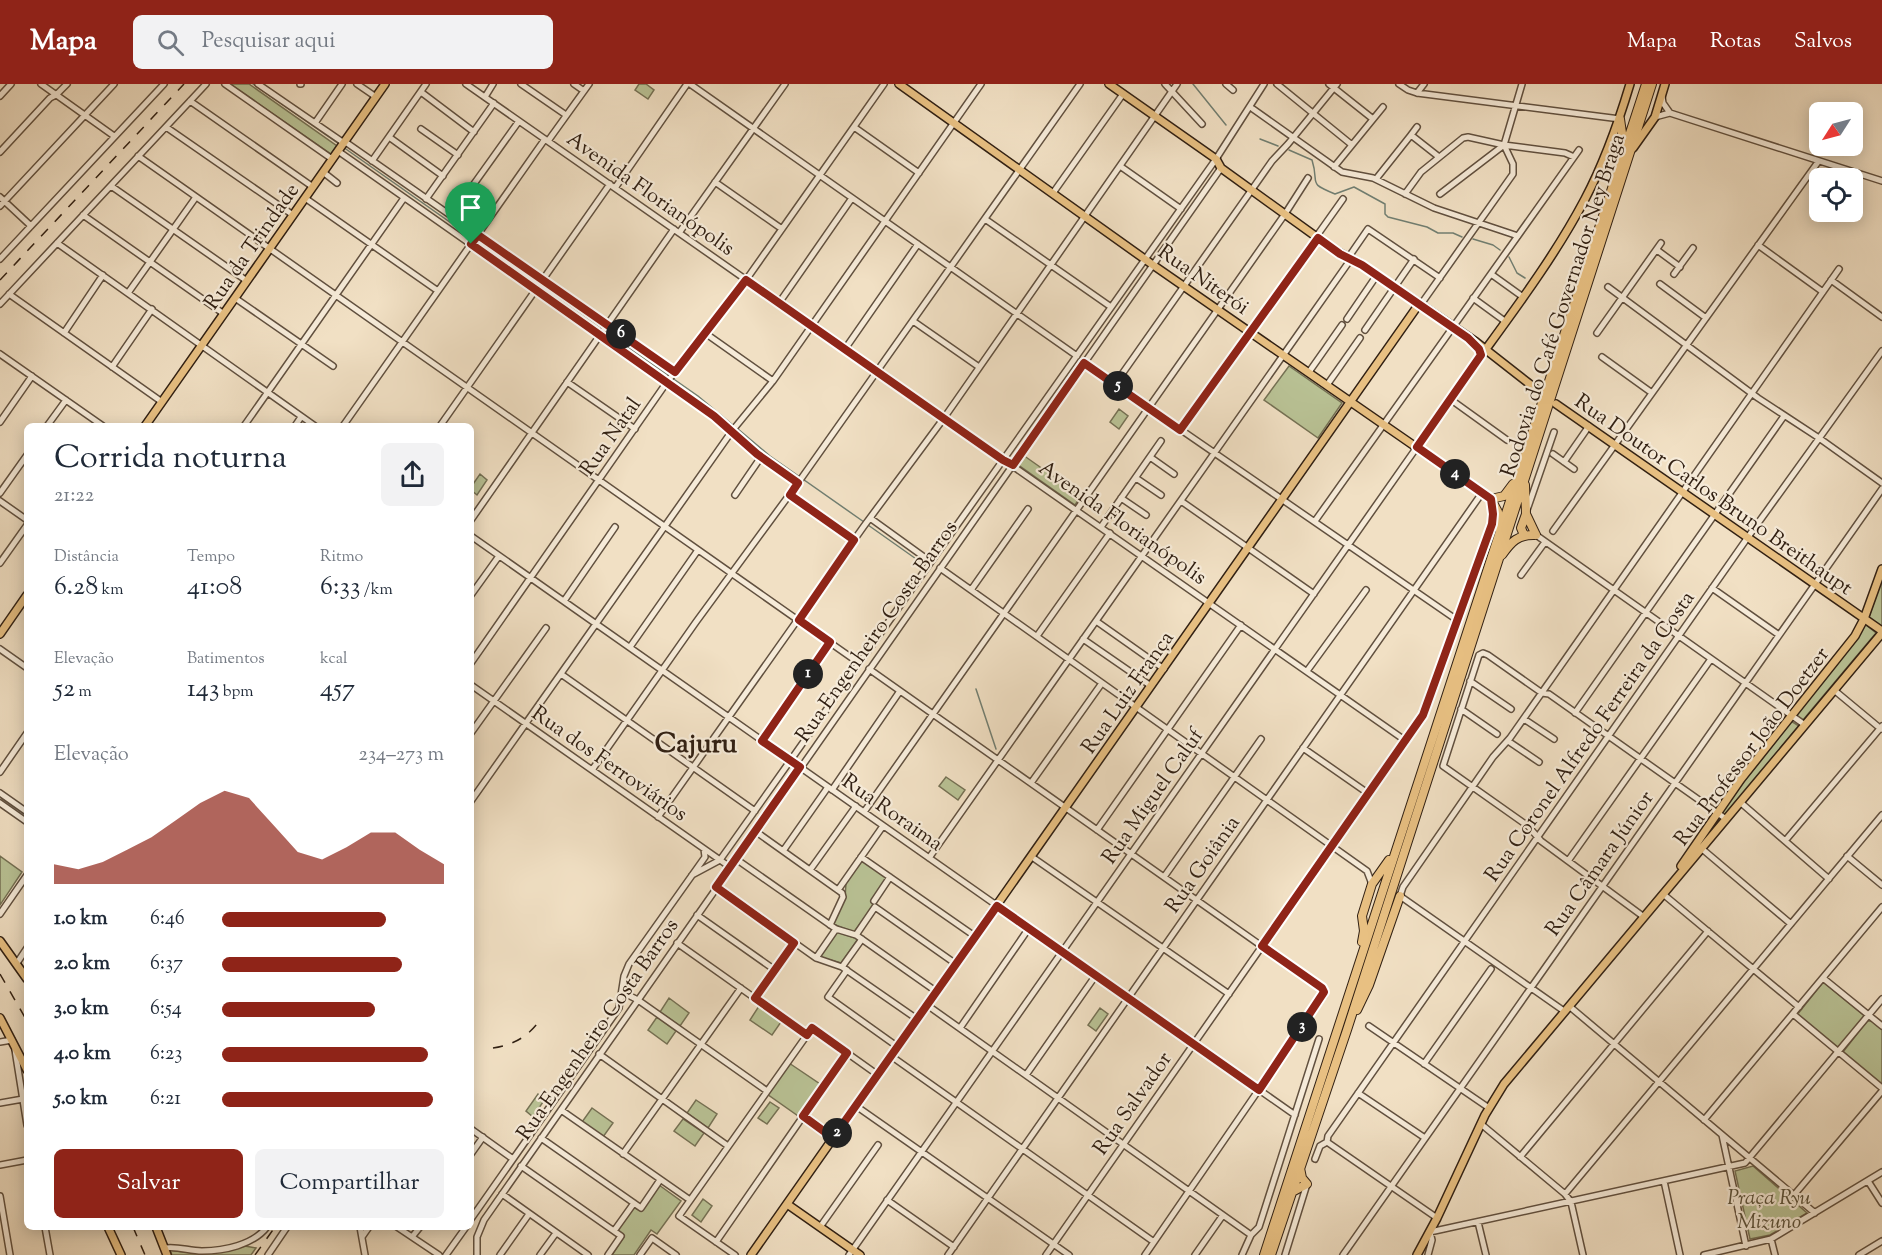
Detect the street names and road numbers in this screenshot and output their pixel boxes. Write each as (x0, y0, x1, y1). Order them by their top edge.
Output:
street label: Avenida Florianópolis (560, 125, 740, 264)
street label: Rodovia do Café Governador Ney Braga (1494, 130, 1634, 481)
street label: Rua da Trindade (198, 178, 307, 317)
street label: Rua Niterói (1151, 238, 1255, 323)
street label: Rua Doutor Carlos Bruno Breithaupt (1568, 388, 1858, 604)
street label: Rua Natal (574, 392, 650, 482)
street label: Avenida Florianópolis (1032, 454, 1212, 593)
street label: Rua Engenheiro Costa Barros (789, 515, 966, 749)
street label: Rua Coronel Alfredo Ferreira da Costa (1478, 585, 1703, 889)
street label: Rua Luiz França (1075, 625, 1182, 761)
street label: Rua Professor João Doetzer (1668, 641, 1837, 853)
street label: Rua dos Ferroviários (525, 700, 693, 830)
street label: Rua Miguel Caluf (1096, 722, 1213, 871)
street label: Rua Roraima (835, 768, 949, 860)
street label: Rua Câmara Júnior (1539, 785, 1662, 943)
street label: Rua Goiânia (1159, 810, 1249, 920)
street label: Rua Engenheiro Costa Barros (510, 913, 687, 1147)
street label: Rua Salvador (1087, 1046, 1180, 1162)

